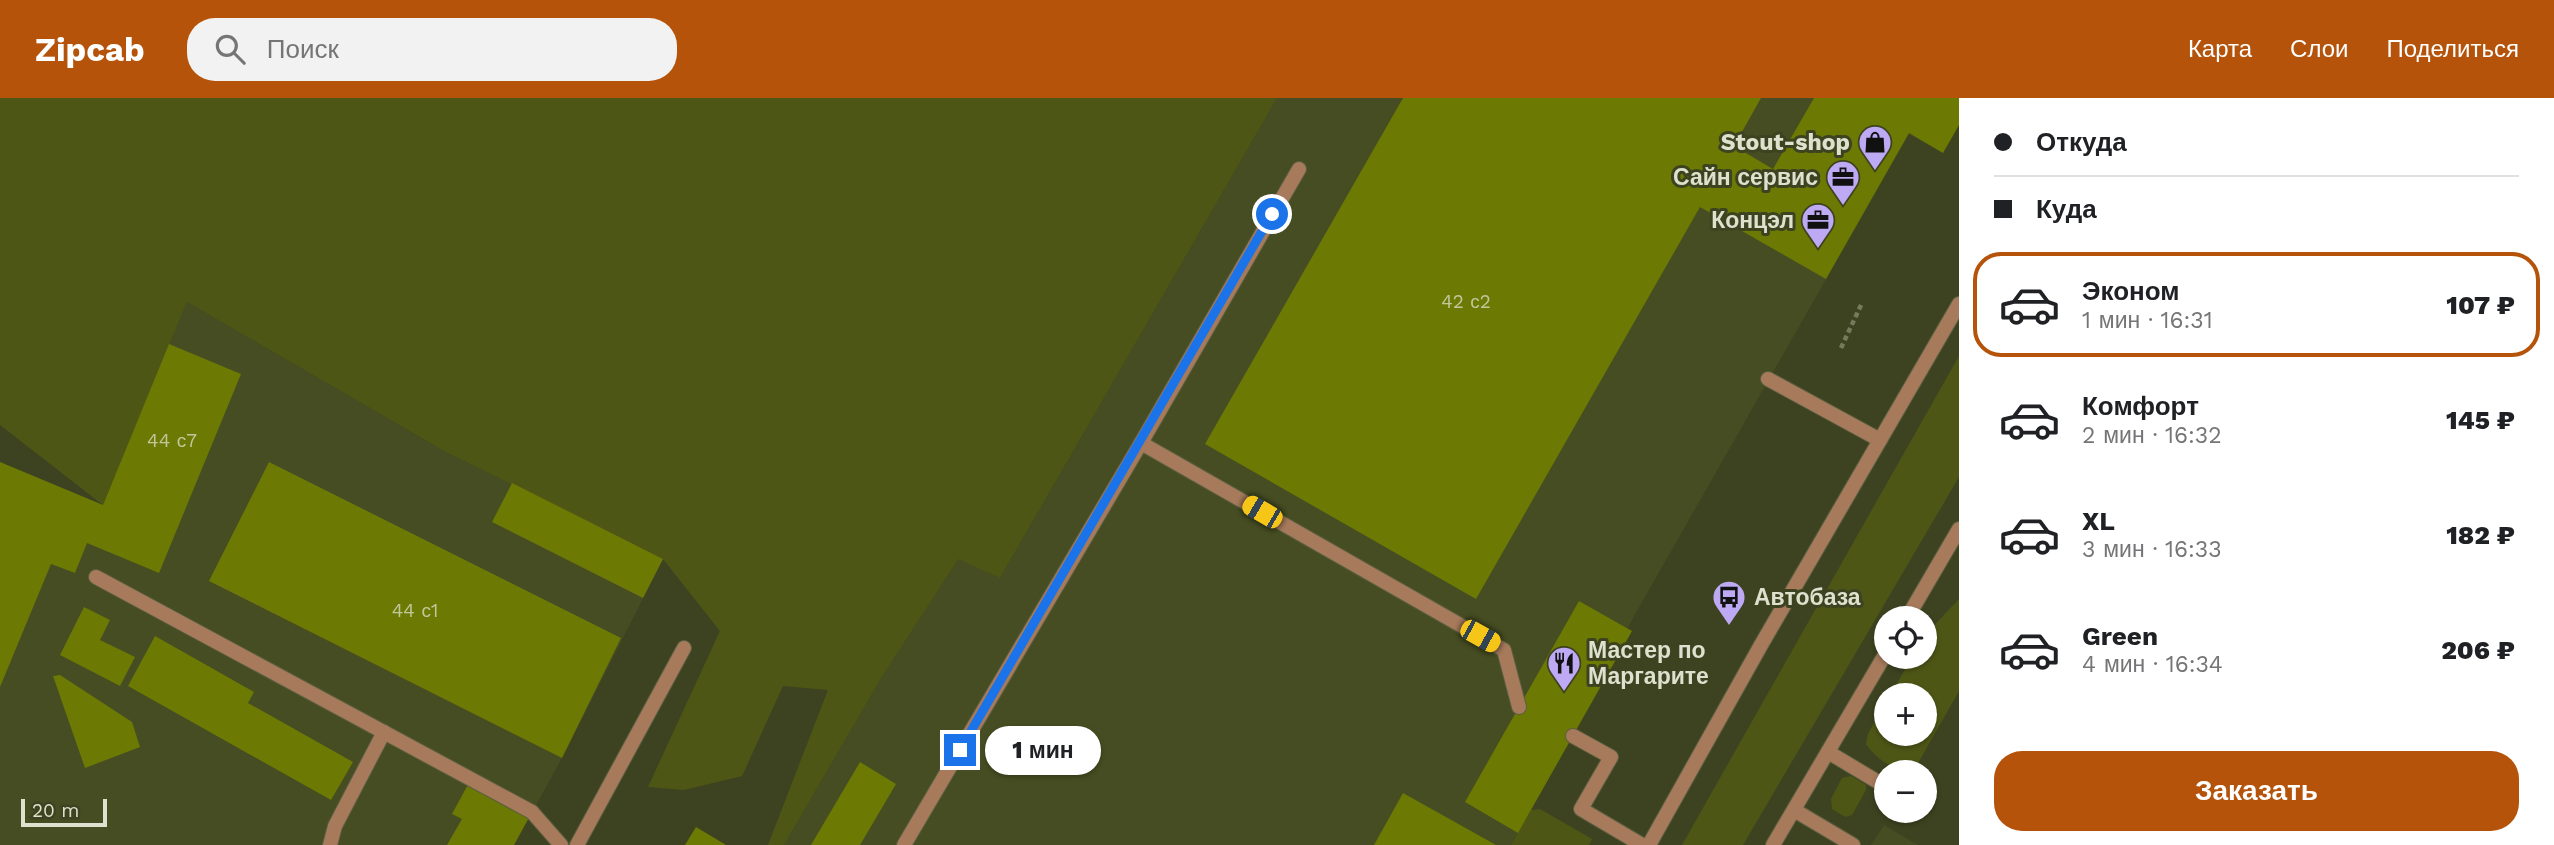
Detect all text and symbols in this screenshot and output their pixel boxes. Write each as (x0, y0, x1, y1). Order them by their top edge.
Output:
search box (187, 18, 677, 81)
text: Zipcab (35, 30, 145, 69)
icon: search (211, 30, 249, 68)
text: Поиск (267, 34, 339, 64)
text: Карта (2188, 35, 2252, 63)
text: Слои (2290, 35, 2348, 63)
text: Поделиться (2386, 35, 2519, 63)
shop icon: Stout-shop (1856, 123, 1894, 172)
text: Откуда (2036, 127, 2127, 157)
place label: Stout-shop (1721, 129, 1850, 156)
office icon: Сайн сервис (1824, 158, 1862, 207)
place label: Сайн сервис (1673, 164, 1818, 191)
text: Куда (2036, 194, 2097, 224)
route start (1256, 198, 1288, 230)
office icon: Концэл (1799, 201, 1837, 250)
place label: Концэл (1711, 207, 1794, 234)
icon: car (1998, 273, 2061, 336)
text: Эконом (2082, 276, 2180, 306)
house number: 42 с2 (1441, 290, 1491, 313)
text: 107 ₽ (2446, 290, 2515, 320)
text: 1 мин · 16:31 (2082, 307, 2213, 334)
icon: car (1998, 388, 2061, 451)
text: Комфорт (2082, 391, 2199, 421)
text: 145 ₽ (2446, 405, 2515, 435)
text: 2 мин · 16:32 (2082, 422, 2222, 449)
house number: 44 с7 (147, 429, 197, 452)
car (1239, 492, 1286, 532)
icon: car (1998, 503, 2061, 566)
text: XL (2082, 506, 2115, 536)
text: 182 ₽ (2446, 520, 2515, 550)
text: 3 мин · 16:33 (2082, 536, 2222, 563)
bus stop icon: Автобаза (1710, 578, 1748, 627)
place label: Автобаза (1754, 584, 1861, 611)
house number: 44 с1 (392, 599, 438, 622)
map controls (1874, 606, 1937, 823)
button: locate (1874, 606, 1937, 669)
car (1457, 617, 1504, 655)
icon: car (1998, 618, 2061, 681)
text: Green (2082, 621, 2158, 651)
text: 206 ₽ (2441, 635, 2515, 665)
place label: Мастер по Маргарите (1588, 637, 1709, 690)
restaurant icon: Мастер по Маргарите (1545, 644, 1583, 693)
text: 4 мин · 16:34 (2082, 651, 2223, 678)
button: + (1874, 683, 1937, 746)
callout: 1 мин (984, 726, 1100, 774)
route end (944, 734, 976, 766)
text: 1 мин (1012, 737, 1074, 764)
button: Заказать (1994, 751, 2519, 831)
button: − (1874, 760, 1937, 823)
scale bar (21, 796, 107, 828)
text: 20 m (32, 799, 79, 822)

